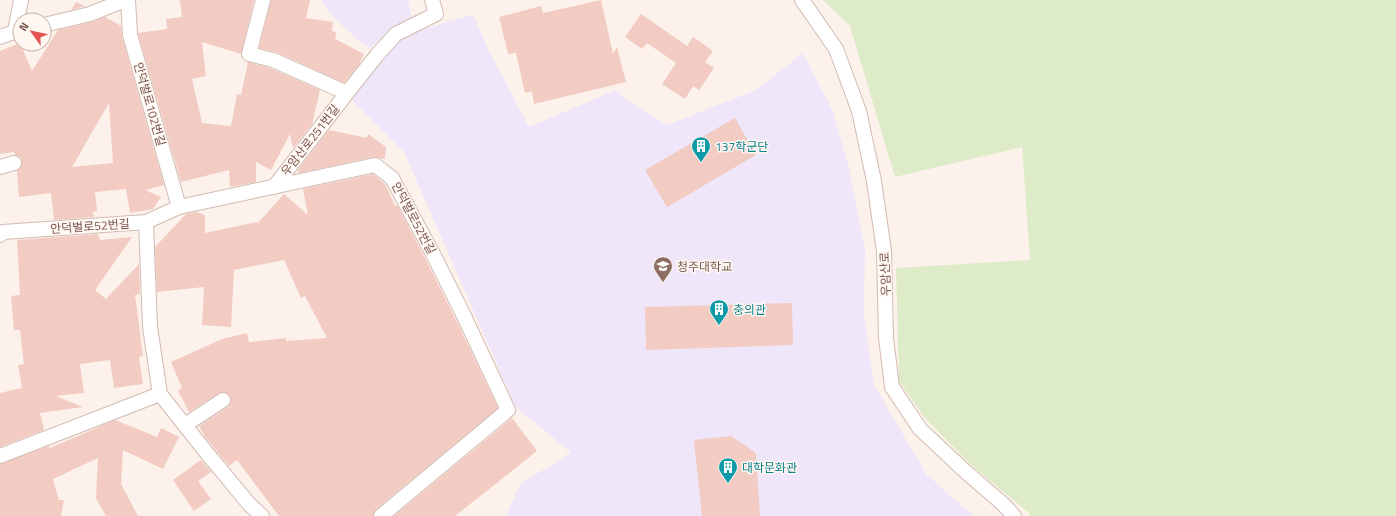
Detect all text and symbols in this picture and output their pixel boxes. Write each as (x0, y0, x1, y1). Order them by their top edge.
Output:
north arrow (12, 12, 52, 52)
text: N (15, 19, 32, 34)
street label: 안덕벌로102번길 (129, 60, 171, 148)
street label: 우암산로251번길 (276, 100, 344, 180)
building icon: 137학군단 (690, 135, 712, 163)
place label: 137학군단 (715, 137, 768, 156)
street label: 안덕벌로52번길 (387, 178, 441, 258)
street label: 안덕벌로52번길 (50, 214, 130, 238)
street label: 우암산로 (875, 252, 895, 296)
school or university icon: 청주대학교 (652, 255, 674, 283)
place label: 청주대학교 (677, 257, 732, 276)
building icon: 충의관 (708, 298, 730, 326)
place label: 충의관 (733, 300, 766, 319)
building icon: 대학문화관 (717, 456, 739, 484)
place label: 대학문화관 (742, 458, 797, 477)

